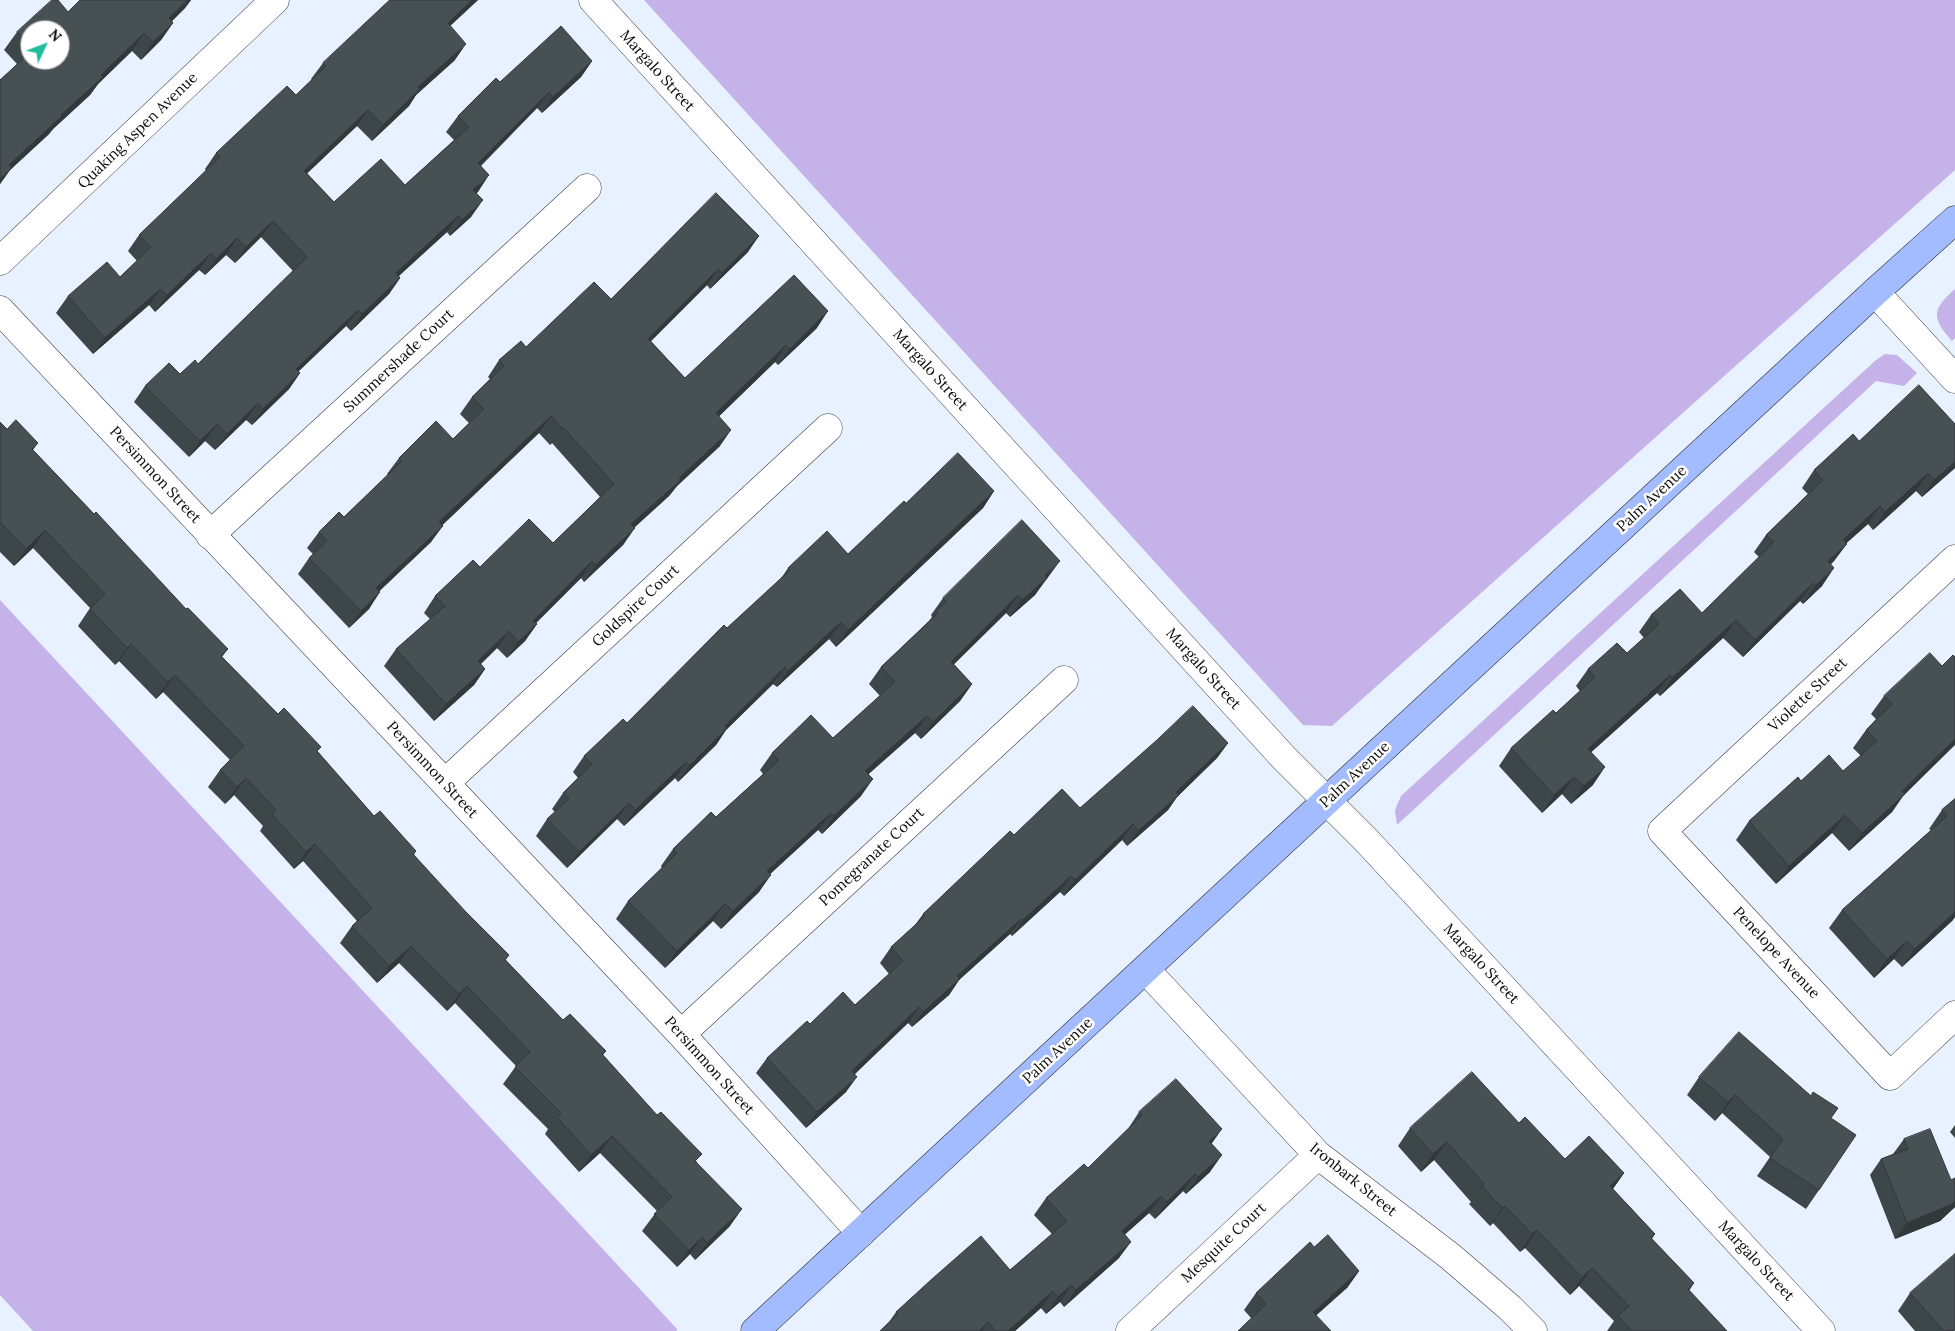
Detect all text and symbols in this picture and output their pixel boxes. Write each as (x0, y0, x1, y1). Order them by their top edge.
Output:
north arrow (20, 20, 70, 70)
text: N (45, 25, 66, 46)
street label: Margalo Street (616, 27, 698, 115)
street label: Quaking Aspen Avenue (74, 69, 202, 193)
street label: Summershade Court (340, 305, 458, 417)
street label: Margalo Street (889, 326, 971, 414)
street label: Persimmon Street (105, 423, 205, 527)
street label: Palm Avenue (1613, 462, 1691, 536)
street label: Goldspire Court (589, 561, 683, 651)
street label: Margalo Street (1162, 625, 1244, 713)
street label: Violette Street (1765, 654, 1851, 736)
street label: Persimmon Street (382, 718, 482, 822)
street label: Palm Avenue (1316, 738, 1394, 812)
street label: Pomegranate Court (816, 804, 928, 910)
street label: Penelope Avenue (1729, 903, 1823, 1003)
street label: Margalo Street (1439, 920, 1523, 1008)
street label: Persimmon Street (660, 1013, 758, 1119)
street label: Palm Avenue (1019, 1014, 1097, 1088)
street label: Ironbark Street (1306, 1139, 1400, 1221)
street label: Mesquite Court (1178, 1199, 1270, 1287)
street label: Margalo Street (1714, 1217, 1798, 1305)

